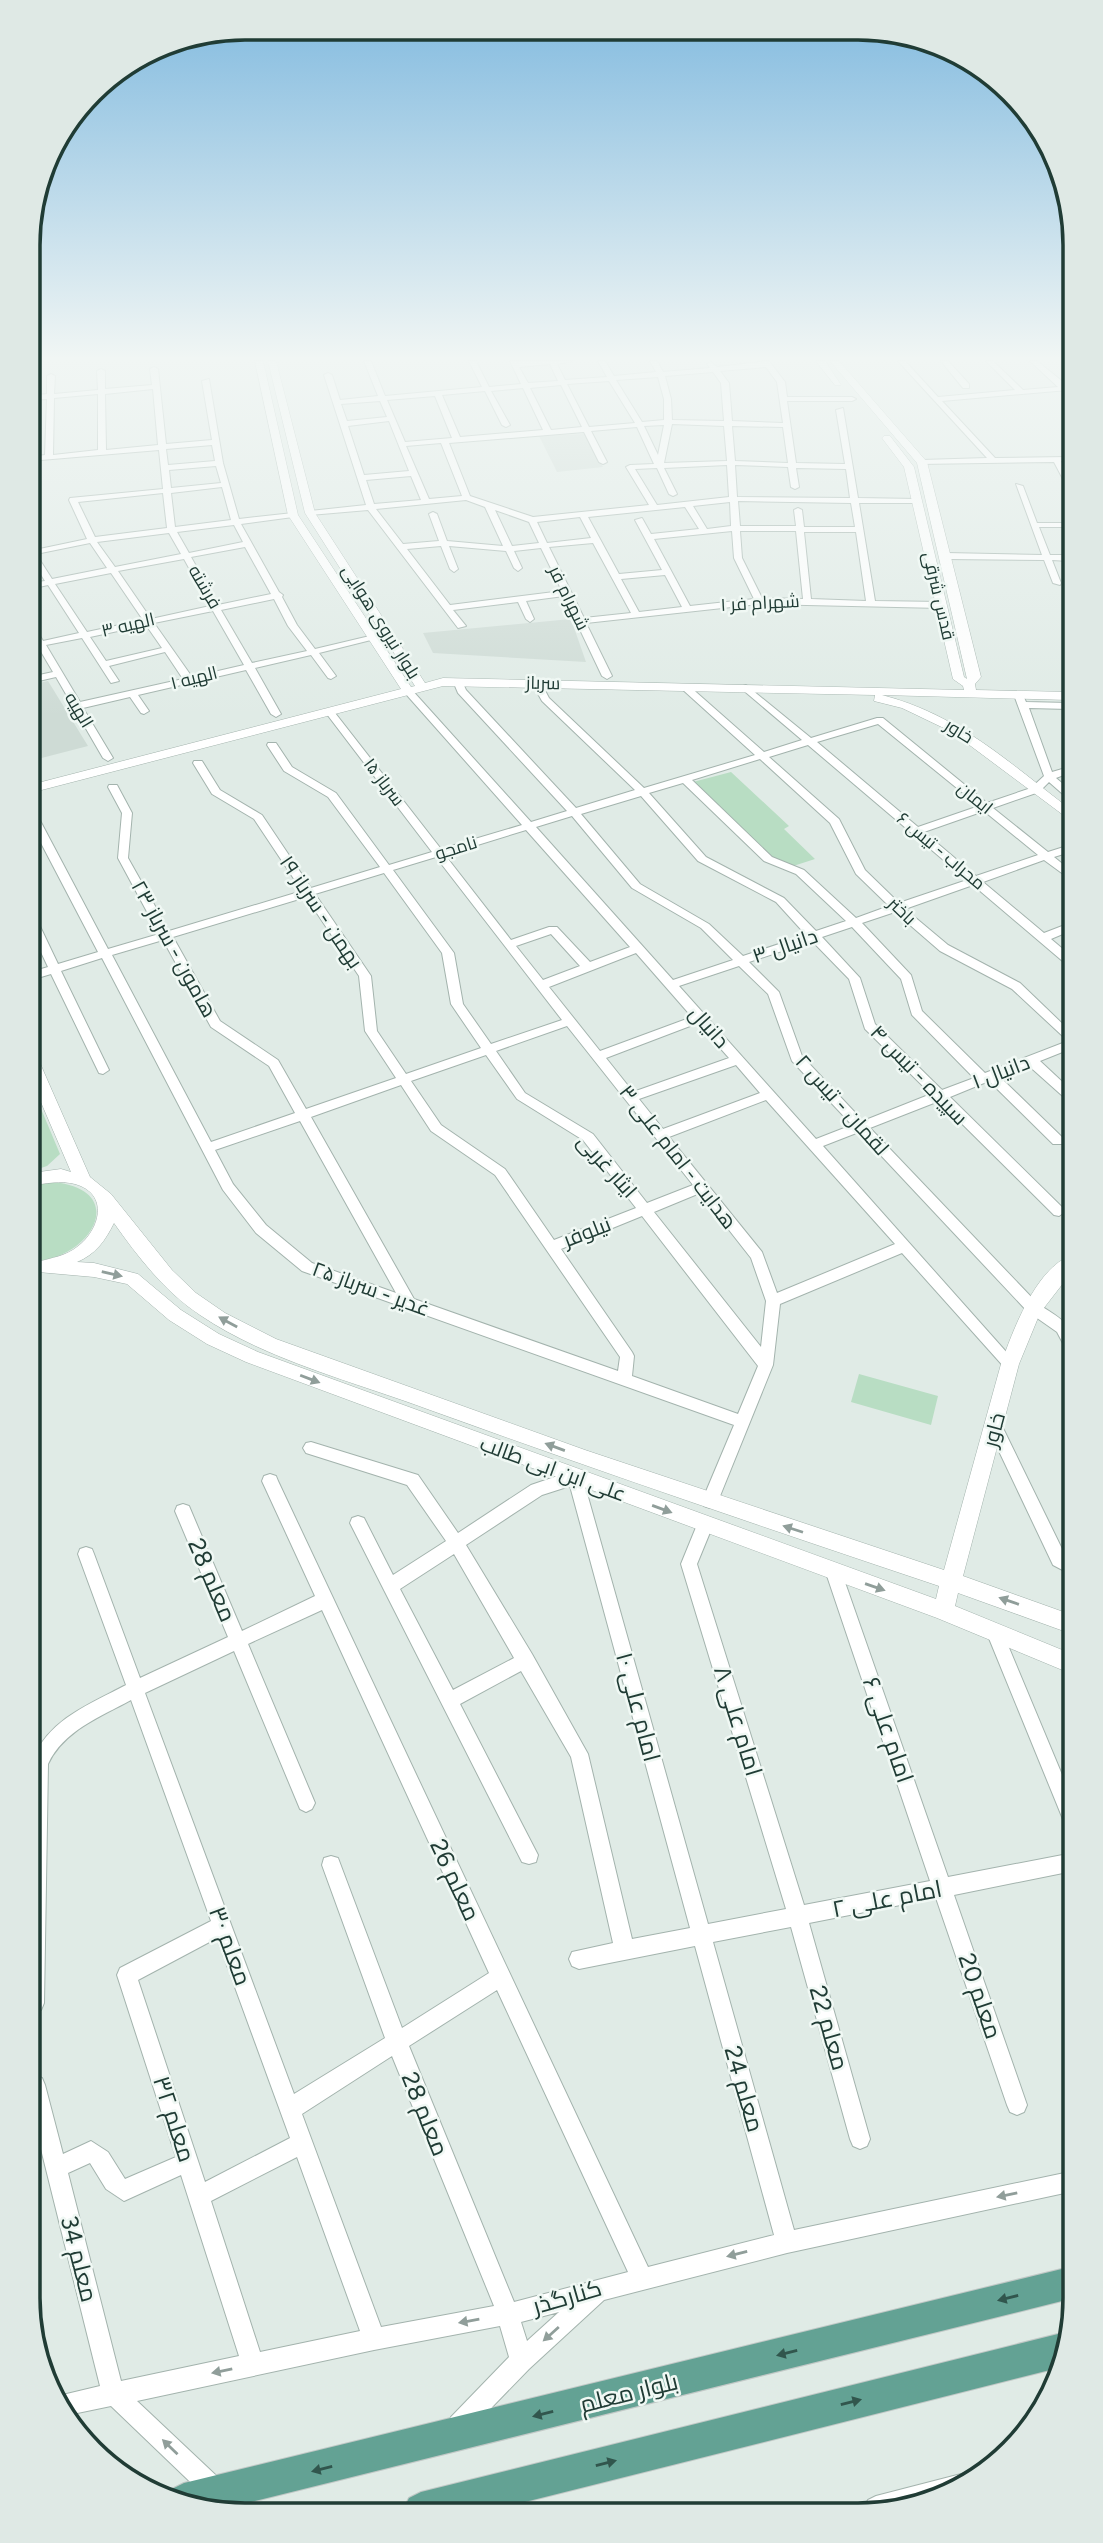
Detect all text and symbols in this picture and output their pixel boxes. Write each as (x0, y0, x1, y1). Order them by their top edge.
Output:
street label: قدس شرقی (918, 550, 960, 642)
street label: فرشته (184, 561, 226, 613)
street label: بلوار نیروی هوایی (337, 561, 425, 683)
street label: شهرام فر (543, 561, 594, 634)
street label: شهرام فر ۱ (720, 590, 800, 617)
street label: الهیه ۳ (99, 608, 157, 642)
street label: الهیه ۱ (168, 662, 220, 694)
street label: سرباز (524, 672, 561, 694)
street label: الهیه (60, 688, 98, 732)
street label: خاور (940, 713, 977, 748)
street label: سرباز ۱۵ (359, 754, 409, 810)
street label: ایمان (953, 777, 997, 819)
street label: محراب - تیس ۶ (892, 808, 990, 894)
street label: نامجو (432, 831, 480, 865)
street label: بهمن - سرباز ۱۹ (274, 851, 368, 973)
street label: هامون - سرباز ۲۳ (126, 876, 222, 1022)
street label: باختر (883, 892, 921, 930)
street label: دانیال ۳ (749, 923, 821, 969)
street label: دانیال (683, 1001, 735, 1053)
street label: سپیده - تیس ۴ (865, 1019, 973, 1131)
street label: لقمان - تیس ۲ (790, 1049, 894, 1161)
street label: دانیال ۱ (969, 1049, 1033, 1095)
street label: هدایت - امام علی ۳ (613, 1080, 742, 1235)
street label: ایثار غربی (571, 1129, 643, 1203)
street label: نیلوفر (558, 1211, 614, 1252)
street label: غدیر - سرباز ۲۵ (309, 1256, 433, 1321)
one-way arrow (101, 1269, 123, 1280)
one-way arrow (217, 1317, 237, 1329)
one-way arrow (300, 1374, 321, 1385)
street label: خاور (977, 1410, 1010, 1451)
street label: علی ابن ابی طالب (476, 1431, 630, 1507)
one-way arrow (544, 1441, 565, 1452)
one-way arrow (651, 1504, 672, 1515)
one-way arrow (782, 1523, 803, 1534)
street label: معلم 28 (180, 1534, 243, 1627)
one-way arrow (865, 1582, 886, 1593)
one-way arrow (998, 1595, 1019, 1606)
street label: امام علی ۱۰ (608, 1649, 667, 1765)
street label: امام علی ۸ (706, 1662, 769, 1780)
street label: امام علی ۶ (855, 1673, 920, 1787)
street label: معلم 26 (422, 1834, 487, 1926)
street label: امام علی ۲ (830, 1874, 945, 1925)
street label: معلم ۳۰ (201, 1902, 258, 1990)
street label: معلم 20 (950, 1949, 1009, 2043)
street label: معلم 22 (802, 1982, 855, 2074)
street label: معلم 24 (716, 2043, 771, 2136)
street label: معلم 28 (394, 2068, 455, 2161)
street label: معلم ۳۲ (145, 2072, 202, 2166)
one-way arrow (996, 2189, 1018, 2200)
street label: معلم 34 (53, 2213, 104, 2305)
one-way arrow (726, 2249, 748, 2260)
street label: کنارگذر (527, 2273, 605, 2321)
one-way arrow (997, 2293, 1019, 2304)
one-way arrow (458, 2316, 480, 2327)
one-way arrow (543, 2325, 560, 2341)
one-way arrow (776, 2348, 798, 2359)
one-way arrow (211, 2365, 233, 2376)
street label: بلوار معلم (577, 2366, 681, 2421)
one-way arrow (840, 2396, 862, 2407)
one-way arrow (532, 2409, 554, 2420)
one-way arrow (162, 2439, 179, 2455)
one-way arrow (595, 2458, 617, 2469)
one-way arrow (311, 2464, 333, 2475)

